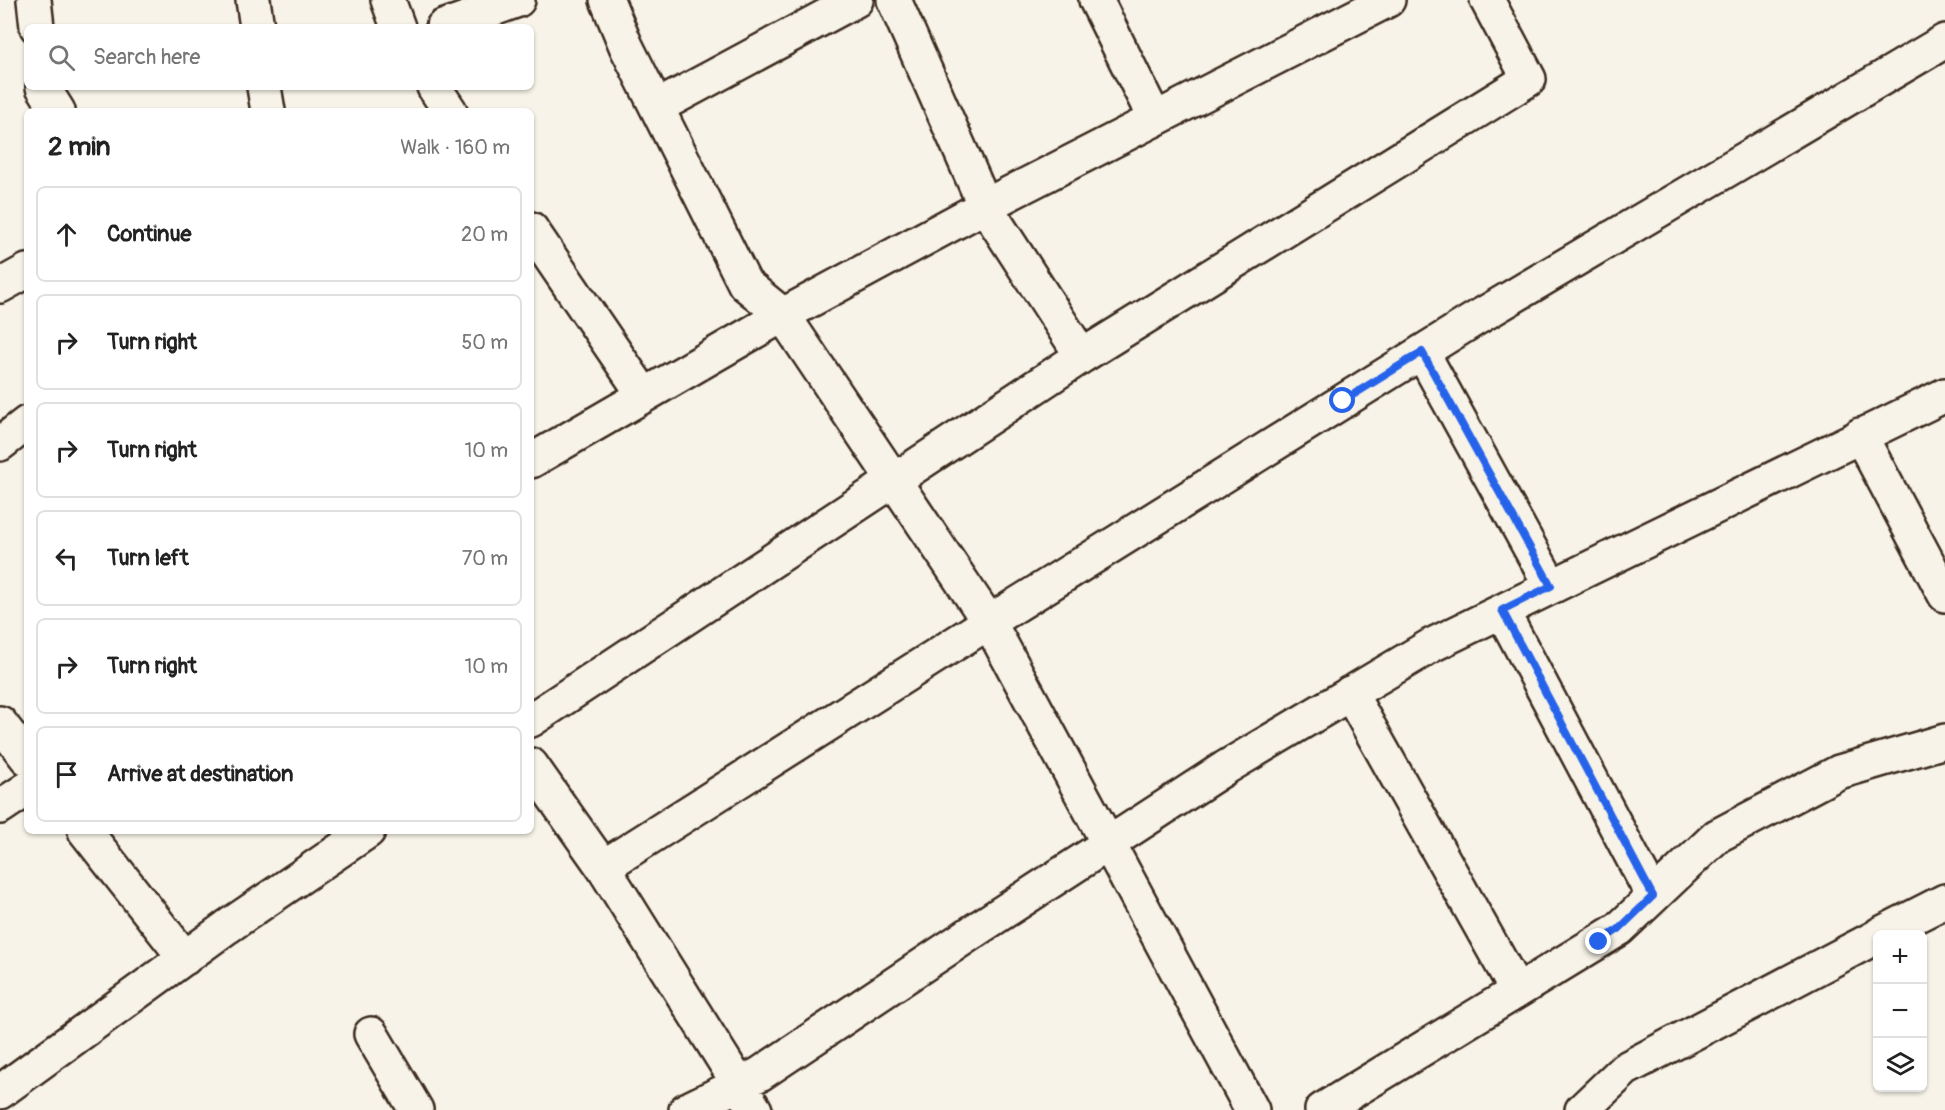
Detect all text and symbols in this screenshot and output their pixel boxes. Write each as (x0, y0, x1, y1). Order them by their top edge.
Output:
search box (24, 24, 534, 90)
icon: search (45, 41, 78, 74)
text: Search here (93, 43, 200, 71)
text: 2 min (48, 131, 110, 163)
text: Walk · 160 m (400, 135, 510, 160)
icon: ahead (50, 218, 83, 251)
text: Continue (107, 220, 191, 248)
text: 20 m (461, 222, 508, 247)
icon: right (50, 326, 83, 359)
text: Turn right (107, 328, 197, 356)
text: 50 m (461, 330, 508, 355)
route start (1329, 387, 1355, 413)
icon: right (50, 434, 83, 467)
text: Turn right (107, 436, 197, 464)
text: 10 m (464, 438, 508, 463)
icon: left (50, 542, 83, 575)
text: Turn left (107, 544, 189, 572)
text: 70 m (462, 546, 508, 571)
icon: right (50, 650, 83, 683)
text: Turn right (107, 652, 197, 680)
text: 10 m (464, 654, 508, 679)
icon: arrive (50, 758, 83, 791)
text: Arrive at destination (107, 760, 293, 788)
route end (1585, 928, 1611, 954)
map controls (1873, 930, 1927, 1092)
button: + (1873, 930, 1927, 984)
button: − (1873, 984, 1927, 1038)
button: layers (1873, 1038, 1927, 1092)

